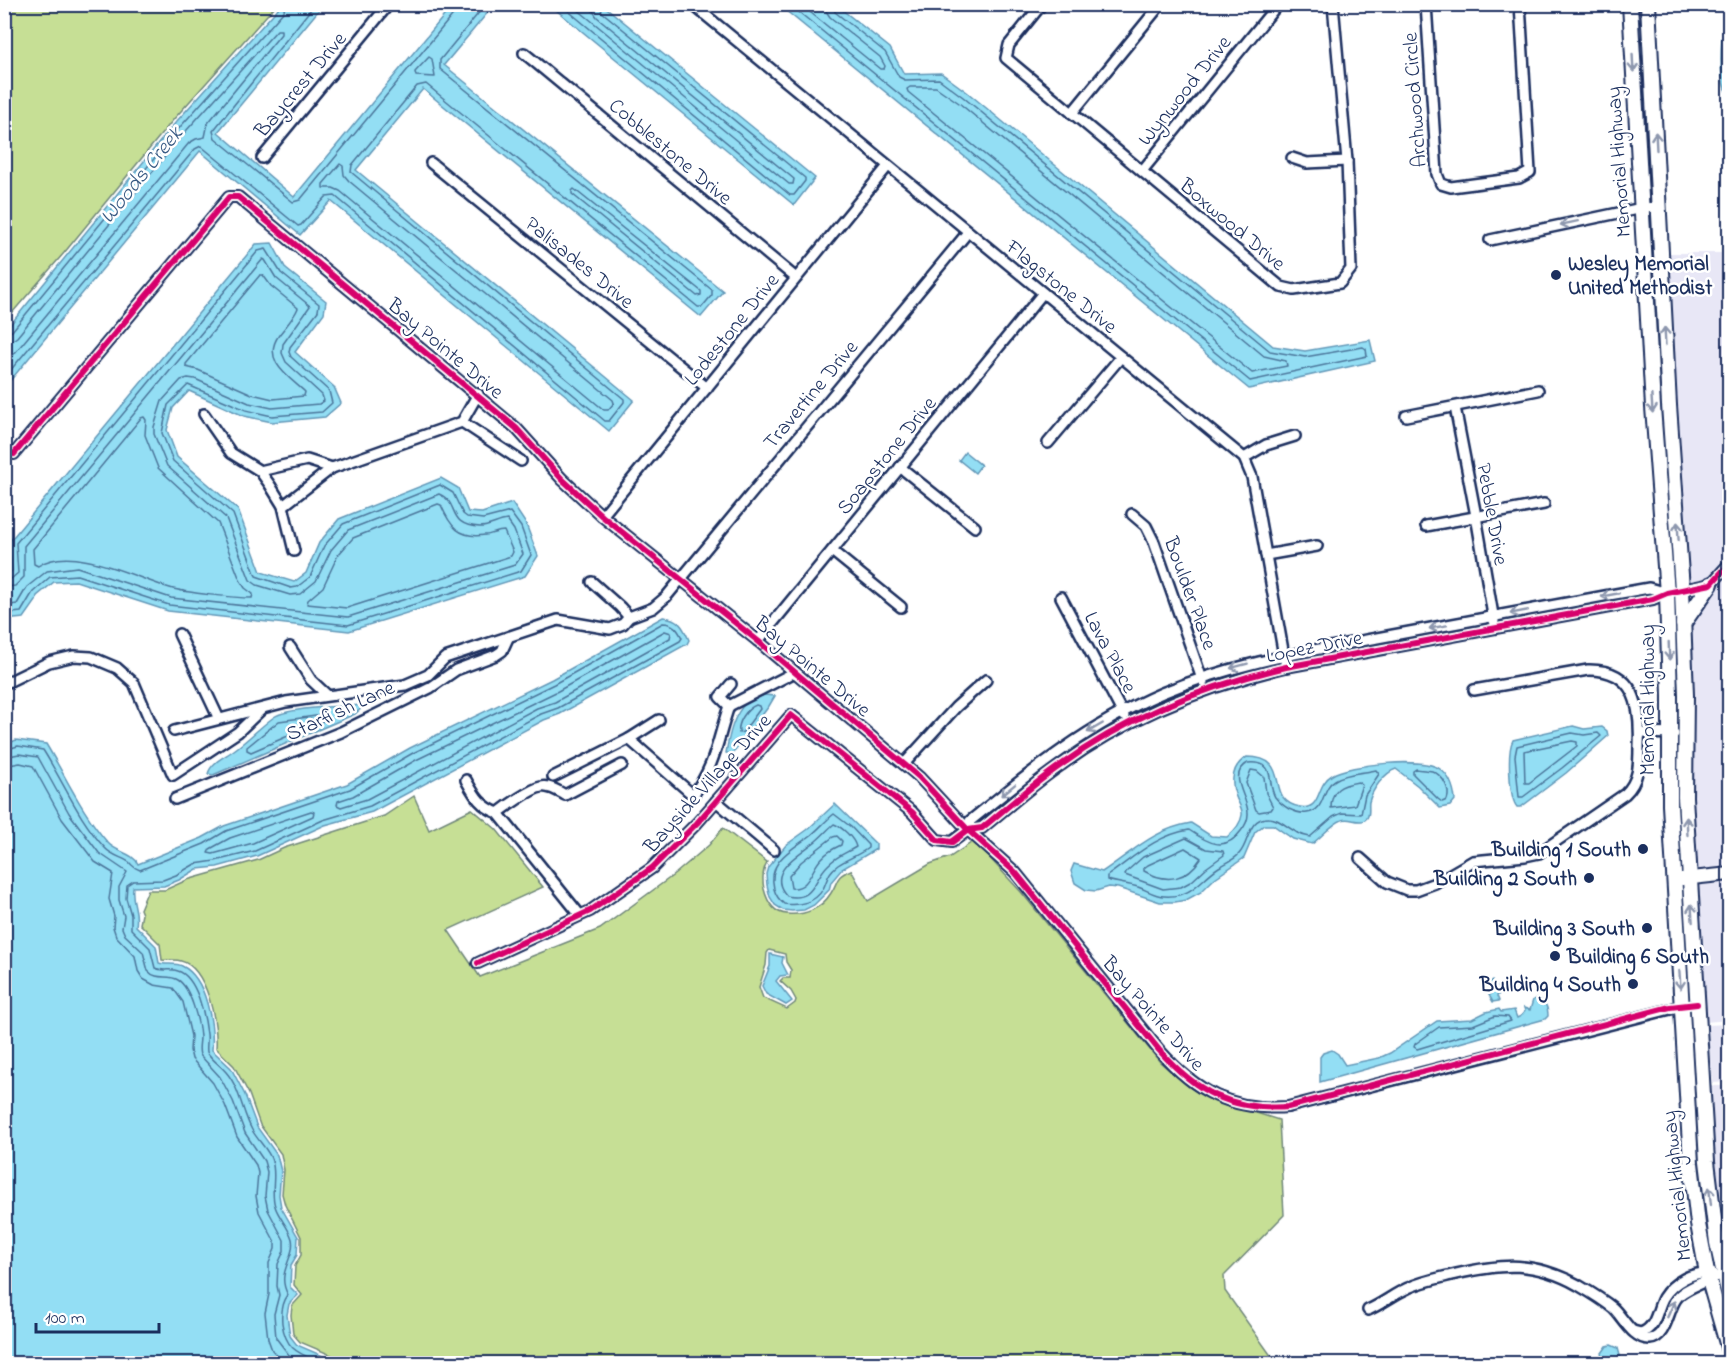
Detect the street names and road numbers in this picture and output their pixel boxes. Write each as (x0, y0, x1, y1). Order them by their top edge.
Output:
street label: Baycrest Drive (248, 25, 357, 147)
street label: Wynwood Drive (1132, 29, 1241, 154)
street label: Archwood Circle (1396, 31, 1436, 168)
street label: Memorial Highway (1600, 85, 1642, 238)
street label: Cobblestone Drive (601, 92, 738, 214)
street label: Boxwood Drive (1171, 171, 1292, 279)
street label: Palisades Drive (518, 210, 640, 317)
street label: Flagstone Drive (997, 233, 1123, 344)
street label: Lodestone Drive (678, 267, 788, 393)
street label: Bay Pointe Drive (378, 291, 510, 409)
street label: Travertine Drive (757, 334, 867, 456)
street label: Soapstone Drive (830, 390, 945, 522)
street label: Pebble Drive (1467, 461, 1515, 568)
street label: Boulder Place (1155, 532, 1224, 655)
street label: Lava Place (1075, 607, 1143, 699)
street label: Bay Pointe Drive (745, 609, 877, 727)
street label: Lopez Drive (1264, 624, 1366, 672)
street label: Memorial Highway (1634, 624, 1666, 776)
street label: Starfish Lane (282, 673, 401, 750)
street label: Bayside Village Drive (637, 707, 781, 863)
street label: Bay Pointe Drive (1092, 949, 1211, 1080)
street label: Memorial Highway (1655, 1109, 1703, 1263)

